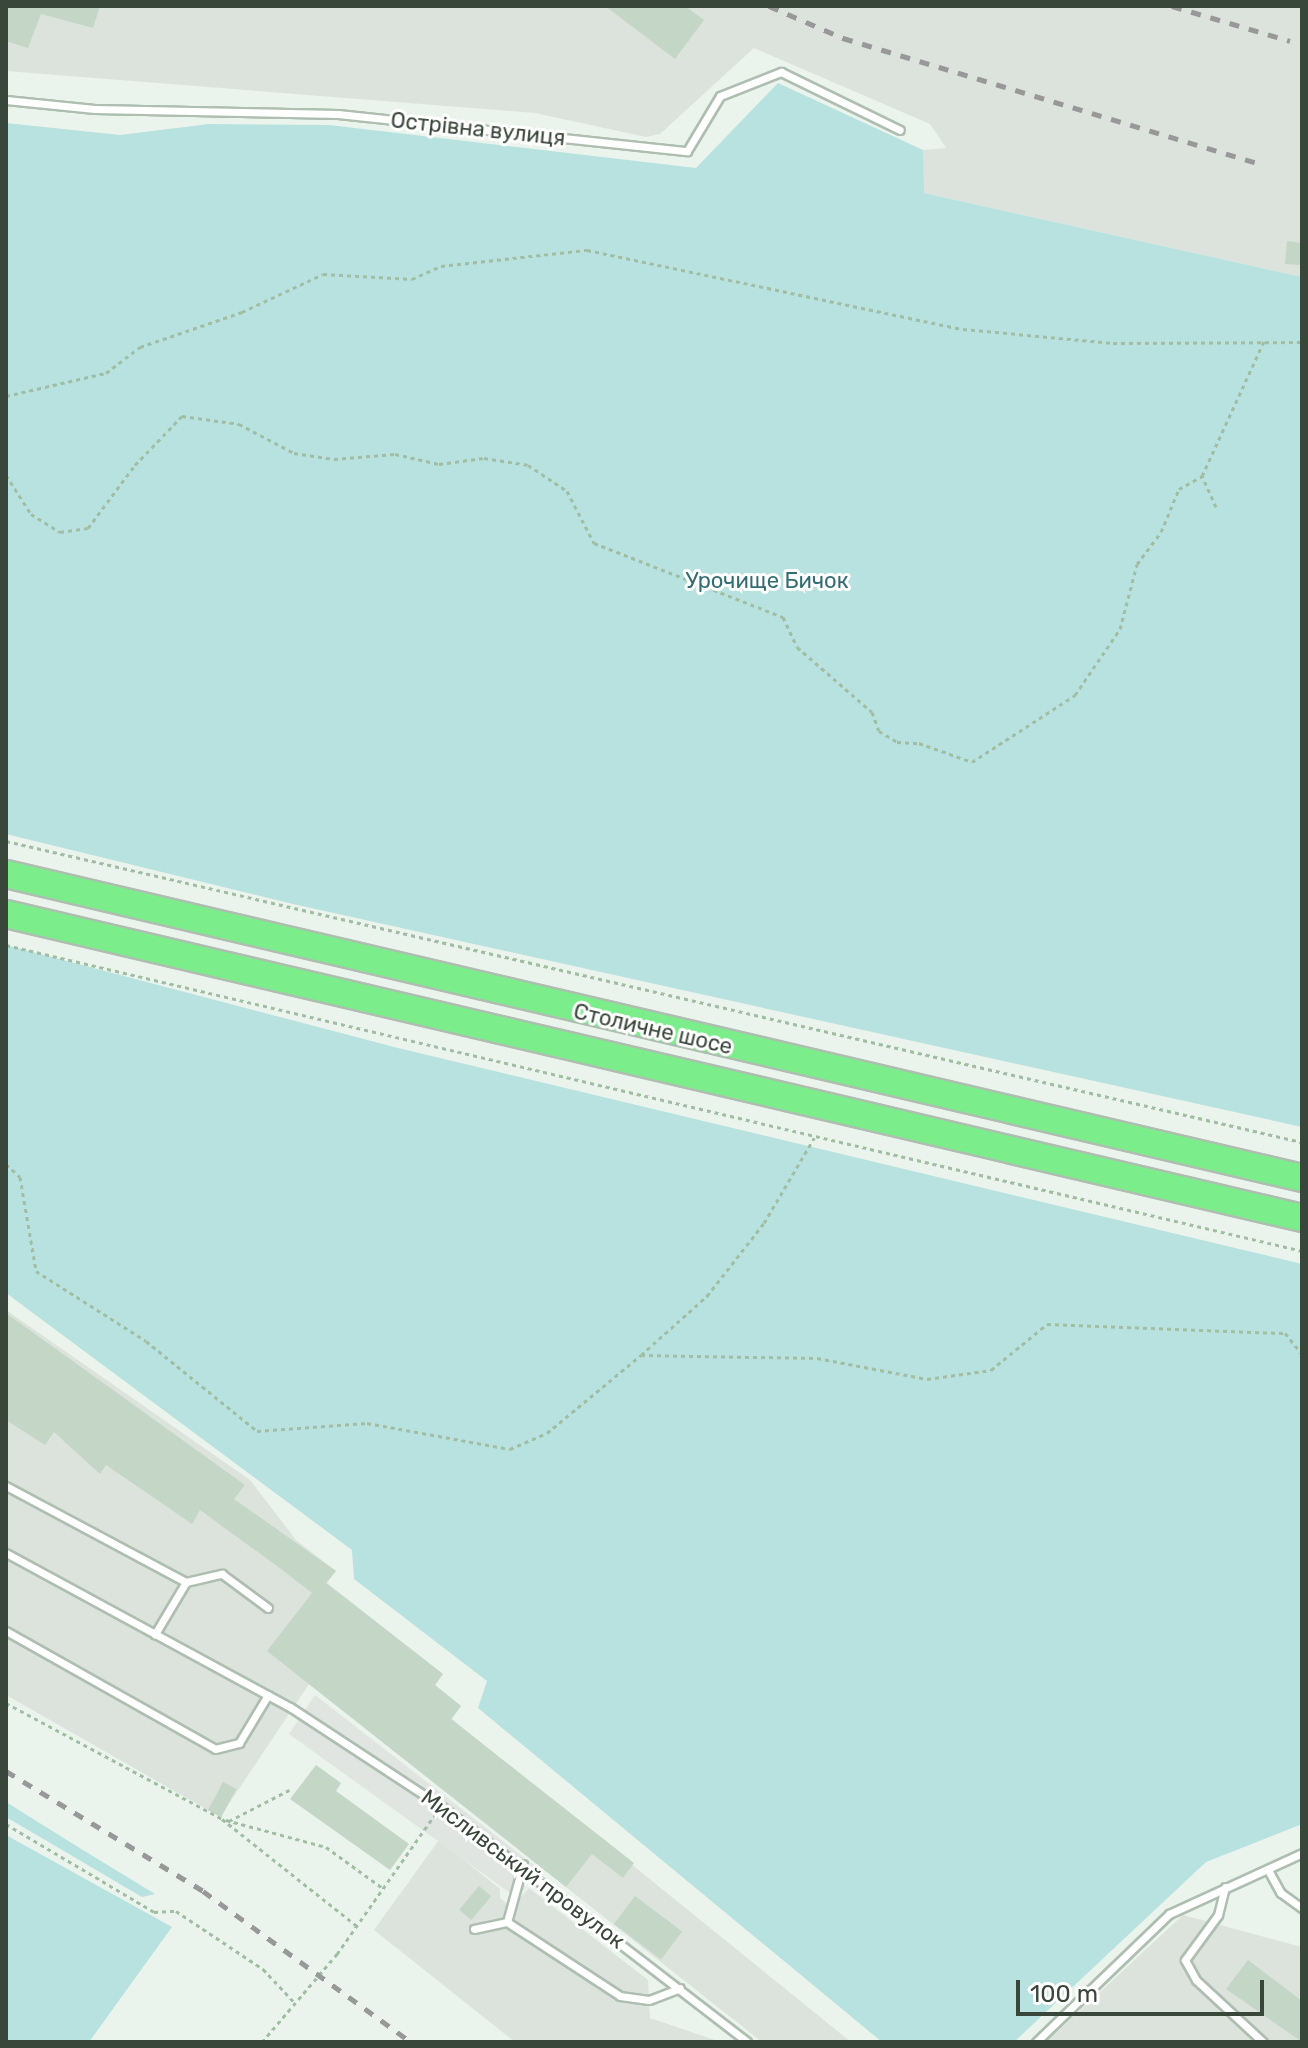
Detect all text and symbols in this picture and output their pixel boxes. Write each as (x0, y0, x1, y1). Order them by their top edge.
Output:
street label: Острівна вулиця (389, 107, 567, 151)
park label: Урочище Бичок (686, 568, 848, 594)
street label: Столичне шосе (571, 998, 735, 1060)
street label: Мисливський провулок (416, 1784, 630, 1954)
scale bar (1020, 1964, 1268, 2014)
text: 100 m (1030, 1980, 1098, 2008)

